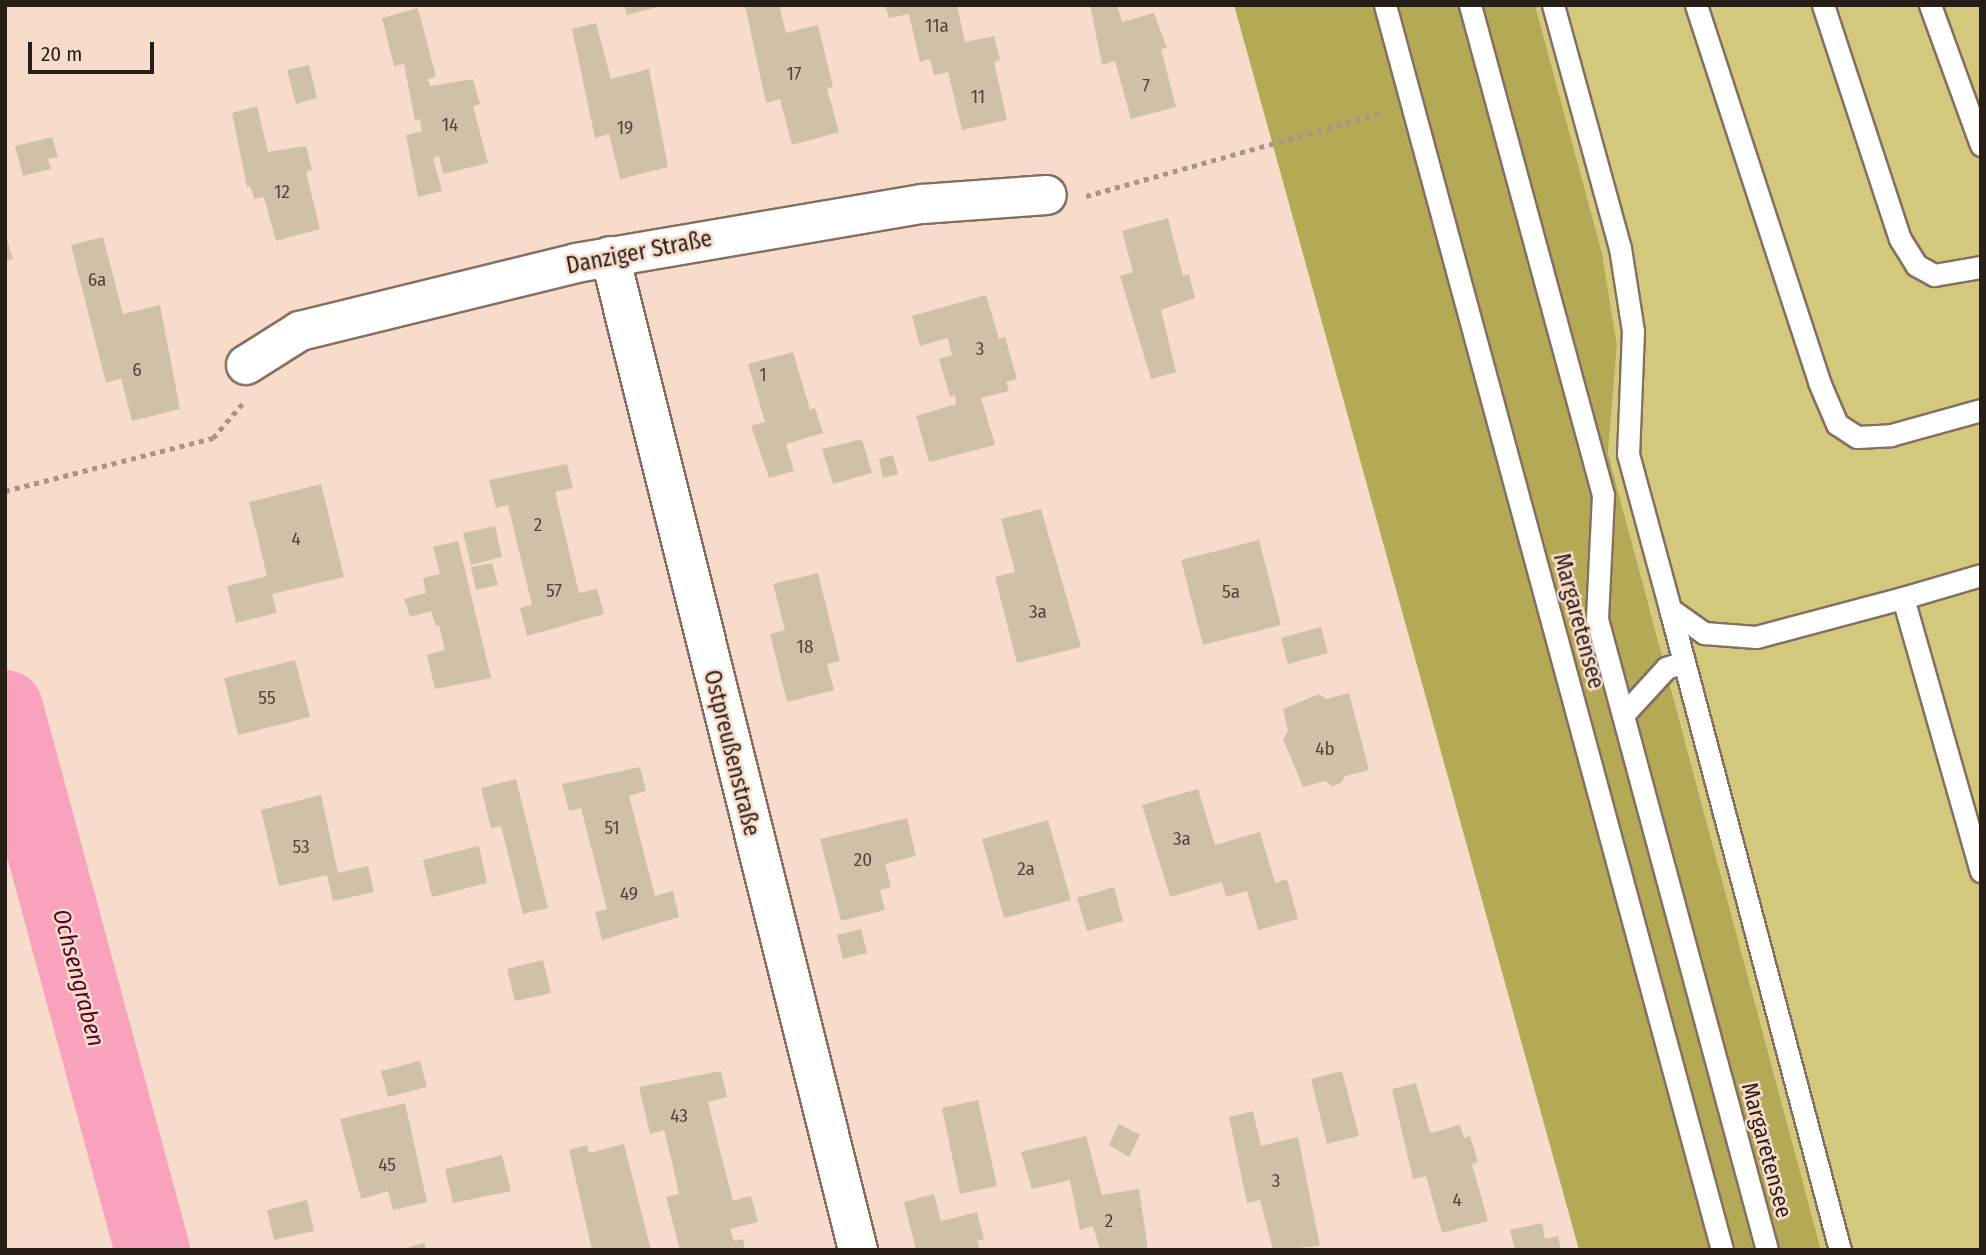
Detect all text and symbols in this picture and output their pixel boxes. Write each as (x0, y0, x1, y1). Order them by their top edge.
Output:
house number: 11a (925, 15, 949, 37)
scale bar (32, 28, 158, 72)
text: 20 m (41, 41, 82, 67)
house number: 17 (786, 63, 802, 85)
house number: 7 (1142, 75, 1150, 97)
house number: 11 (971, 86, 985, 108)
house number: 14 (442, 114, 458, 136)
house number: 19 (617, 117, 633, 139)
house number: 12 (274, 181, 290, 203)
street label: Danziger Straße (564, 224, 714, 280)
house number: 6a (88, 269, 106, 291)
house number: 3 (976, 338, 984, 360)
house number: 6 (132, 359, 142, 381)
house number: 1 (759, 364, 767, 386)
house number: 2 (534, 514, 542, 536)
house number: 4 (291, 528, 301, 550)
street label: Margaretensee (1548, 550, 1610, 692)
house number: 57 (546, 580, 562, 602)
house number: 5a (1222, 581, 1240, 603)
house number: 3a (1029, 601, 1047, 623)
house number: 18 (797, 636, 813, 658)
street label: Ostpreußenstraße (698, 667, 766, 839)
house number: 55 (258, 687, 276, 709)
house number: 4b (1315, 738, 1335, 760)
house number: 51 (604, 817, 620, 839)
house number: 3a (1173, 828, 1191, 850)
house number: 53 (292, 836, 310, 858)
house number: 20 (854, 849, 872, 871)
house number: 2a (1017, 858, 1035, 880)
house number: 49 (620, 883, 638, 905)
water label: Ochsengraben (46, 906, 110, 1050)
street label: Margaretensee (1736, 1079, 1798, 1221)
house number: 43 (670, 1105, 688, 1127)
house number: 45 (378, 1154, 396, 1176)
house number: 3 (1272, 1170, 1280, 1192)
house number: 4 (1452, 1189, 1462, 1211)
house number: 2 (1105, 1210, 1113, 1232)

